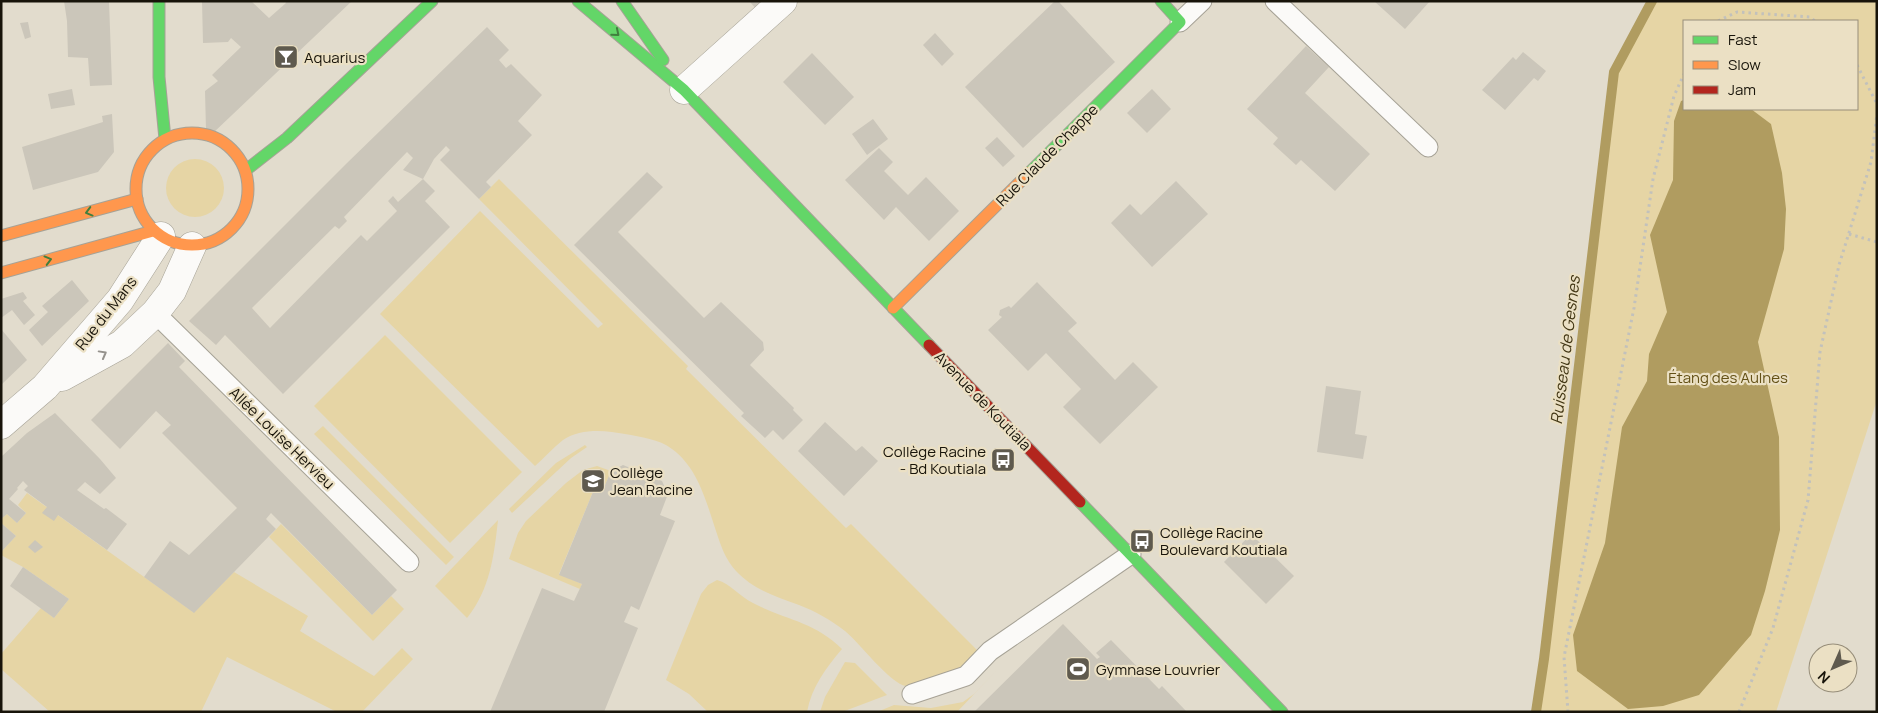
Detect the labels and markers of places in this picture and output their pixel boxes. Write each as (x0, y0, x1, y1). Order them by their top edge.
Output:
bar icon: Aquarius (273, 44, 299, 70)
place label: Aquarius (304, 47, 365, 68)
place label: Collège Racine - Bd Koutiala (883, 441, 986, 479)
bus stop icon: Collège Racine - Bd Koutiala (990, 447, 1016, 473)
place label: Collège Jean Racine (610, 462, 693, 500)
school or university icon: Collège Jean Racine (580, 468, 606, 494)
place label: Collège Racine Boulevard Koutiala (1160, 522, 1287, 560)
bus stop icon: Collège Racine Boulevard Koutiala (1129, 528, 1155, 554)
sports icon: Gymnase Louvrier (1065, 656, 1091, 682)
place label: Gymnase Louvrier (1096, 659, 1221, 680)

